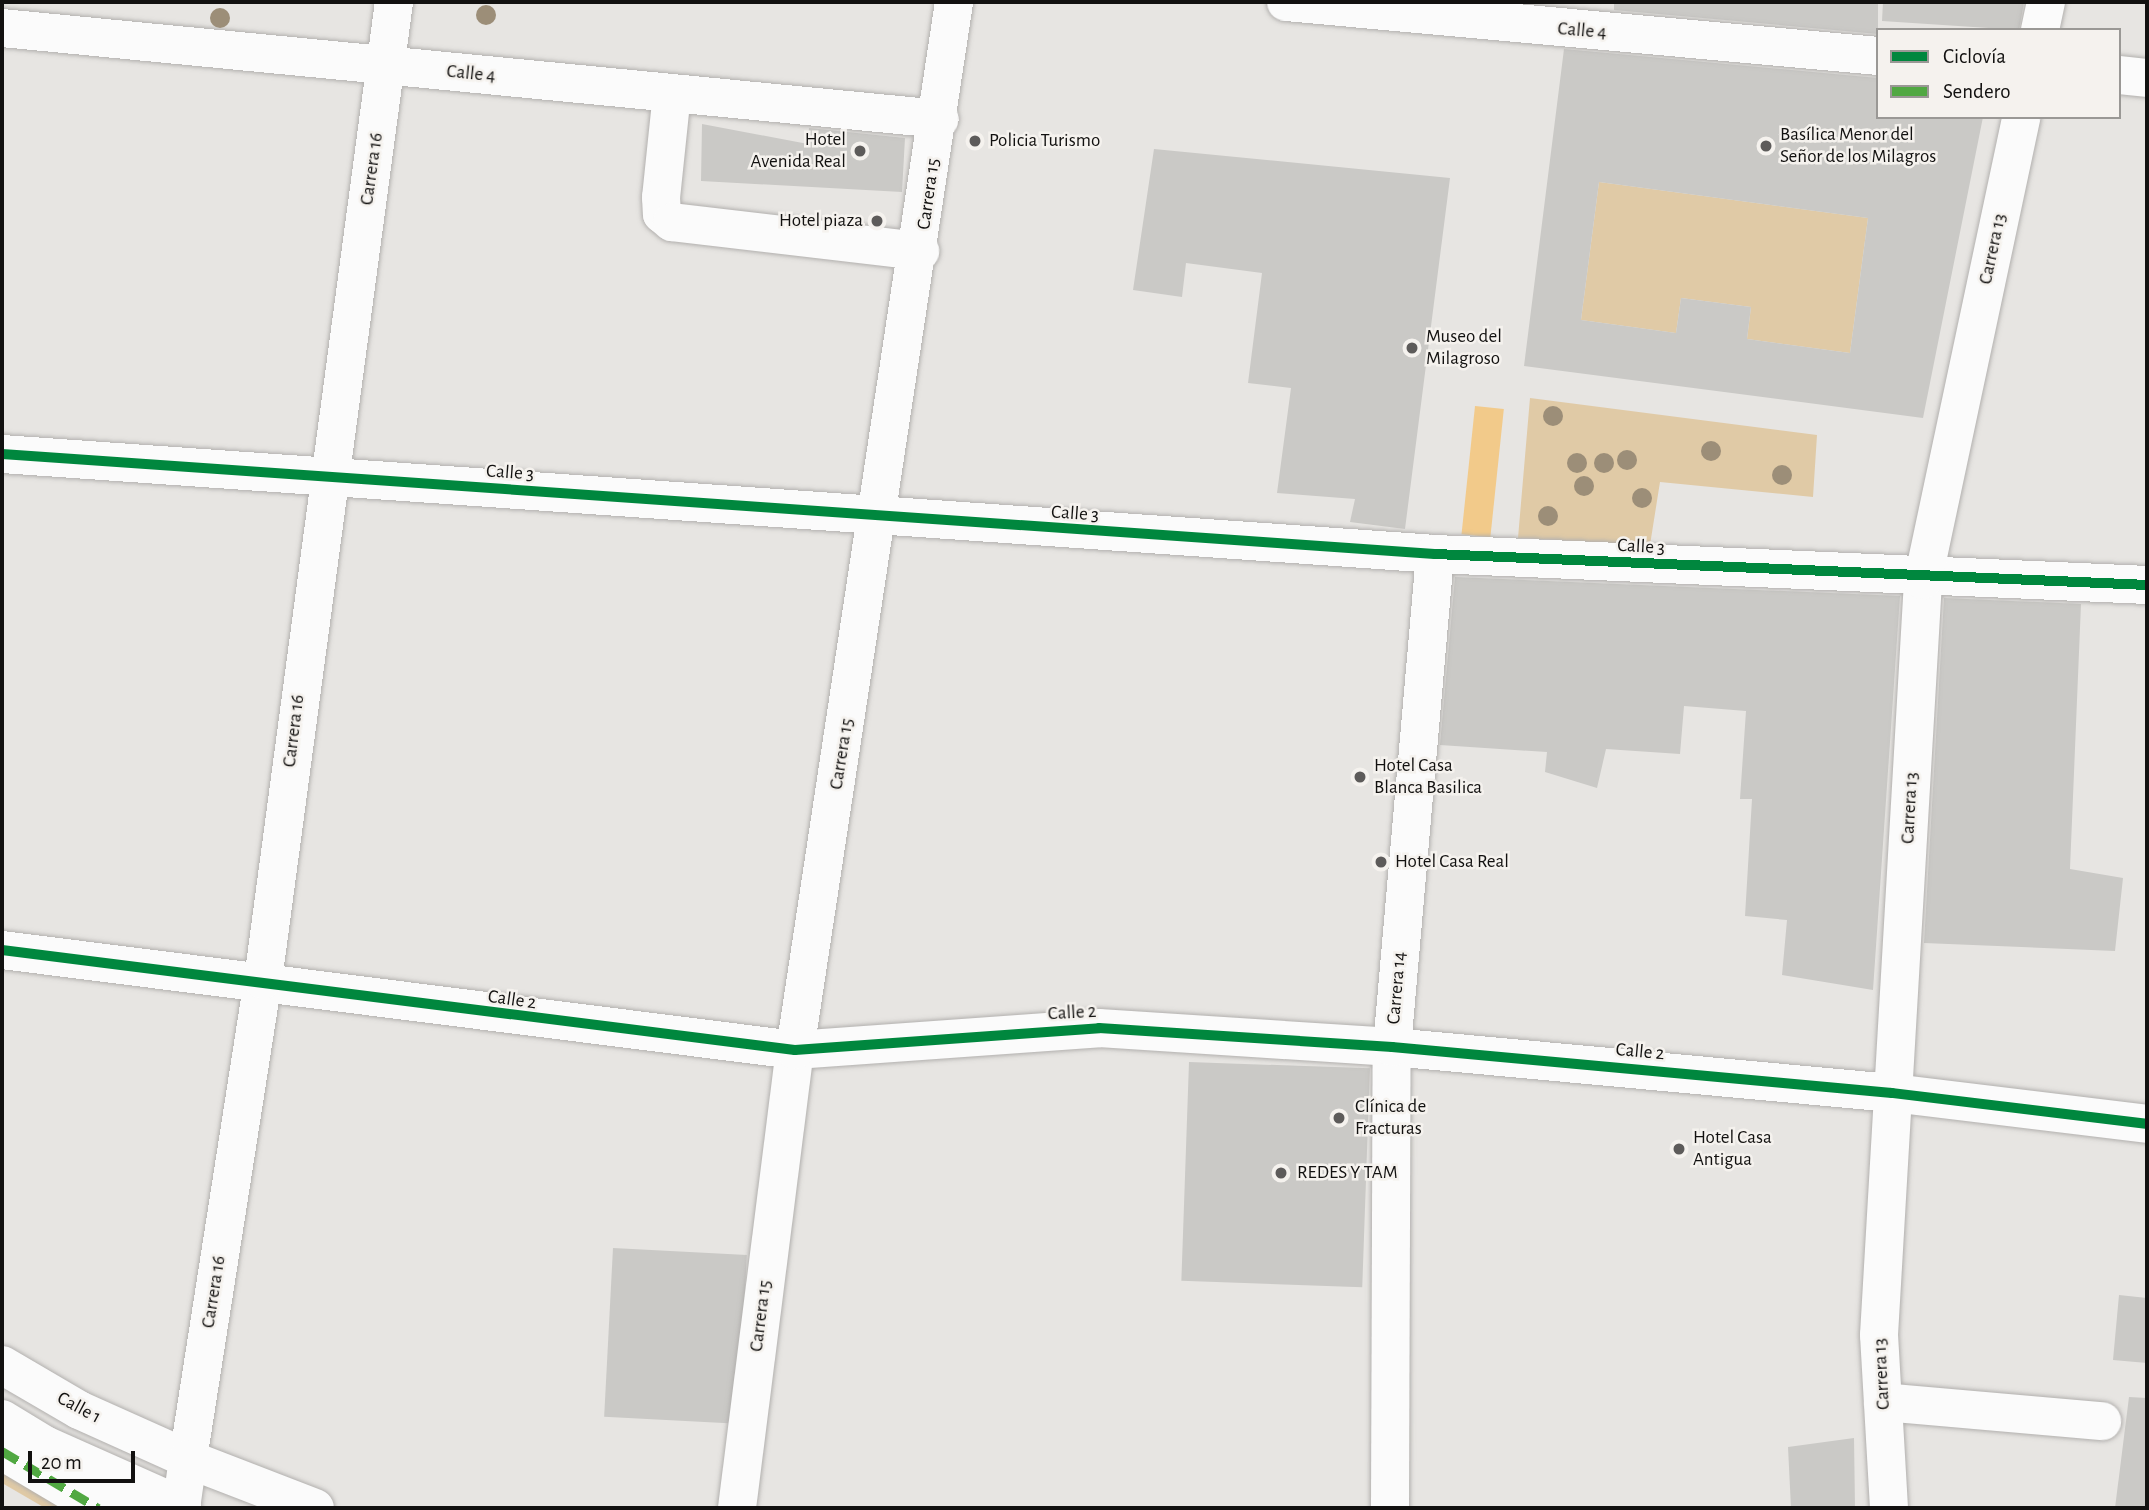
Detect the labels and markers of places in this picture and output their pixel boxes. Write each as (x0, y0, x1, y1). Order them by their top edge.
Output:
place label: Basílica Menor del Señor de los Milagros (1780, 124, 1936, 168)
place label: Hotel Avenida Real (751, 129, 846, 173)
place label: Policia Turismo (989, 130, 1100, 152)
marker: Policia Turismo (967, 133, 983, 149)
marker: Basílica Menor del Señor de los Milagros (1758, 138, 1774, 154)
marker: Hotel Avenida Real (852, 143, 868, 159)
place label: Hotel piaza (779, 210, 863, 232)
marker: Hotel piaza (869, 213, 885, 229)
place label: Museo del Milagroso (1426, 326, 1502, 370)
marker: Museo del Milagroso (1404, 340, 1420, 356)
place label: Hotel Casa Blanca Basilica (1374, 755, 1482, 799)
marker: Hotel Casa Blanca Basilica (1352, 769, 1368, 785)
place label: Hotel Casa Real (1395, 851, 1509, 873)
marker: Hotel Casa Real (1373, 854, 1389, 870)
place label: Clínica de Fracturas (1355, 1096, 1426, 1140)
marker: Clínica de Fracturas (1329, 1108, 1349, 1128)
place label: Hotel Casa Antigua (1693, 1127, 1772, 1171)
marker: Hotel Casa Antigua (1671, 1141, 1687, 1157)
place label: REDES Y TAM (1297, 1162, 1398, 1184)
marker: REDES Y TAM (1271, 1163, 1291, 1183)

